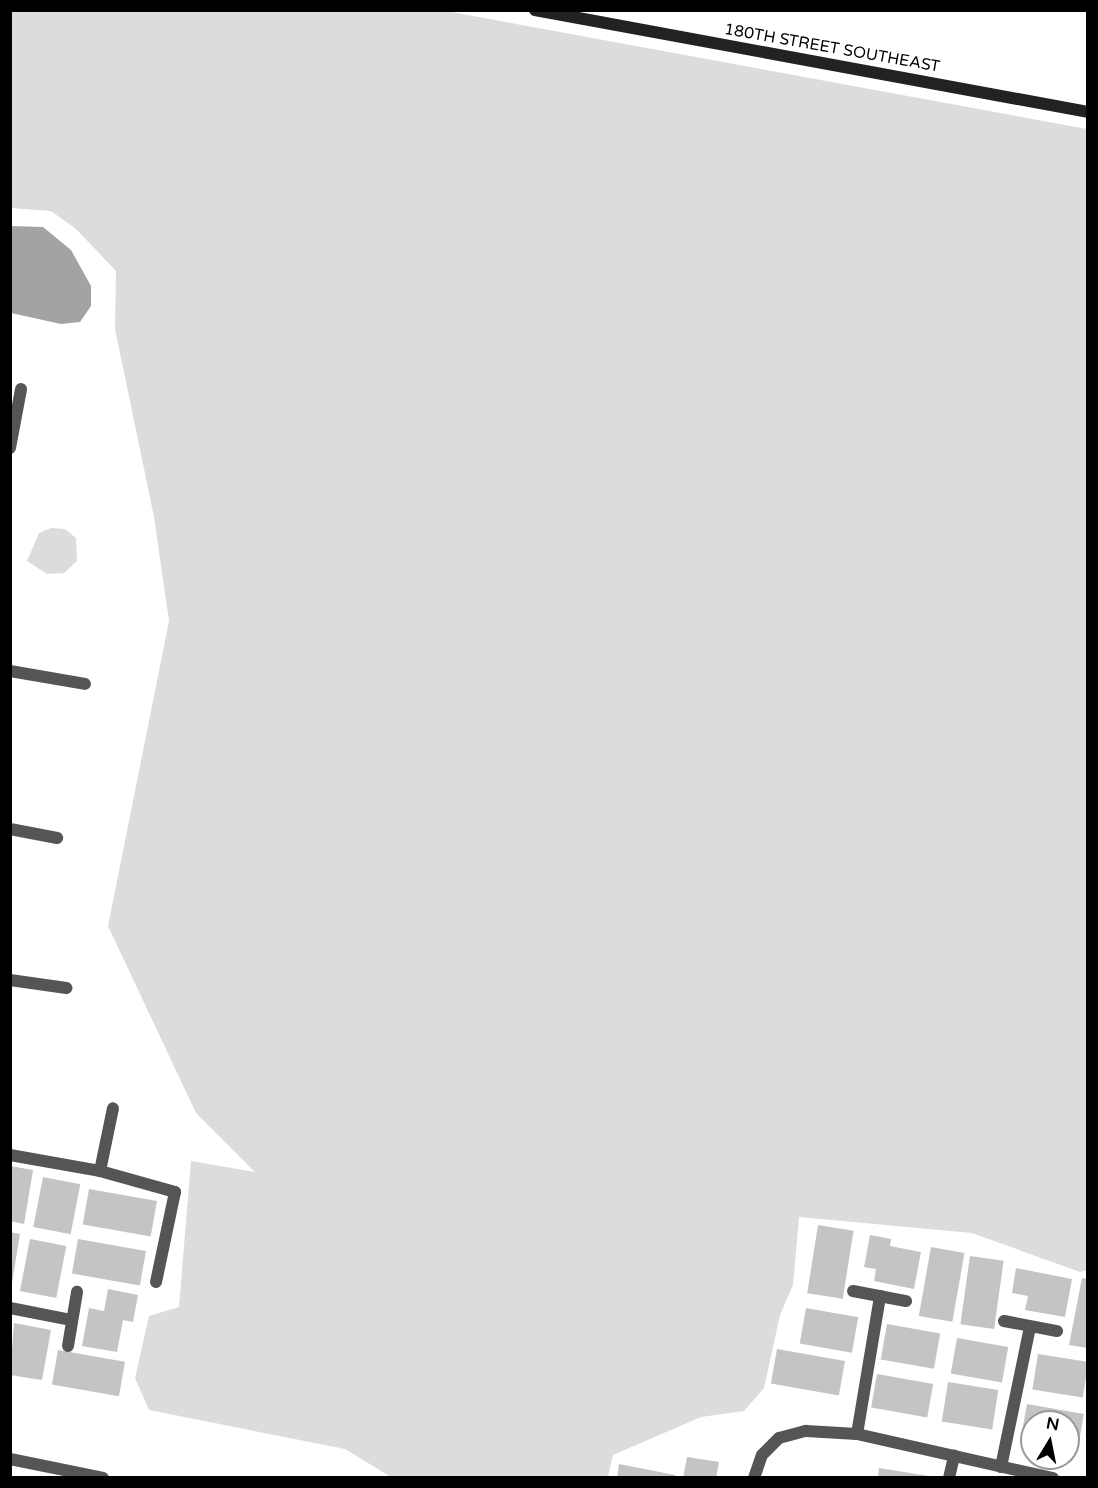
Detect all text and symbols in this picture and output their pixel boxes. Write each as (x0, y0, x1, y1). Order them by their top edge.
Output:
street label: 180TH STREET SOUTHEAST (723, 20, 941, 76)
north arrow (1020, 1410, 1080, 1470)
text: N (1045, 1413, 1061, 1435)

